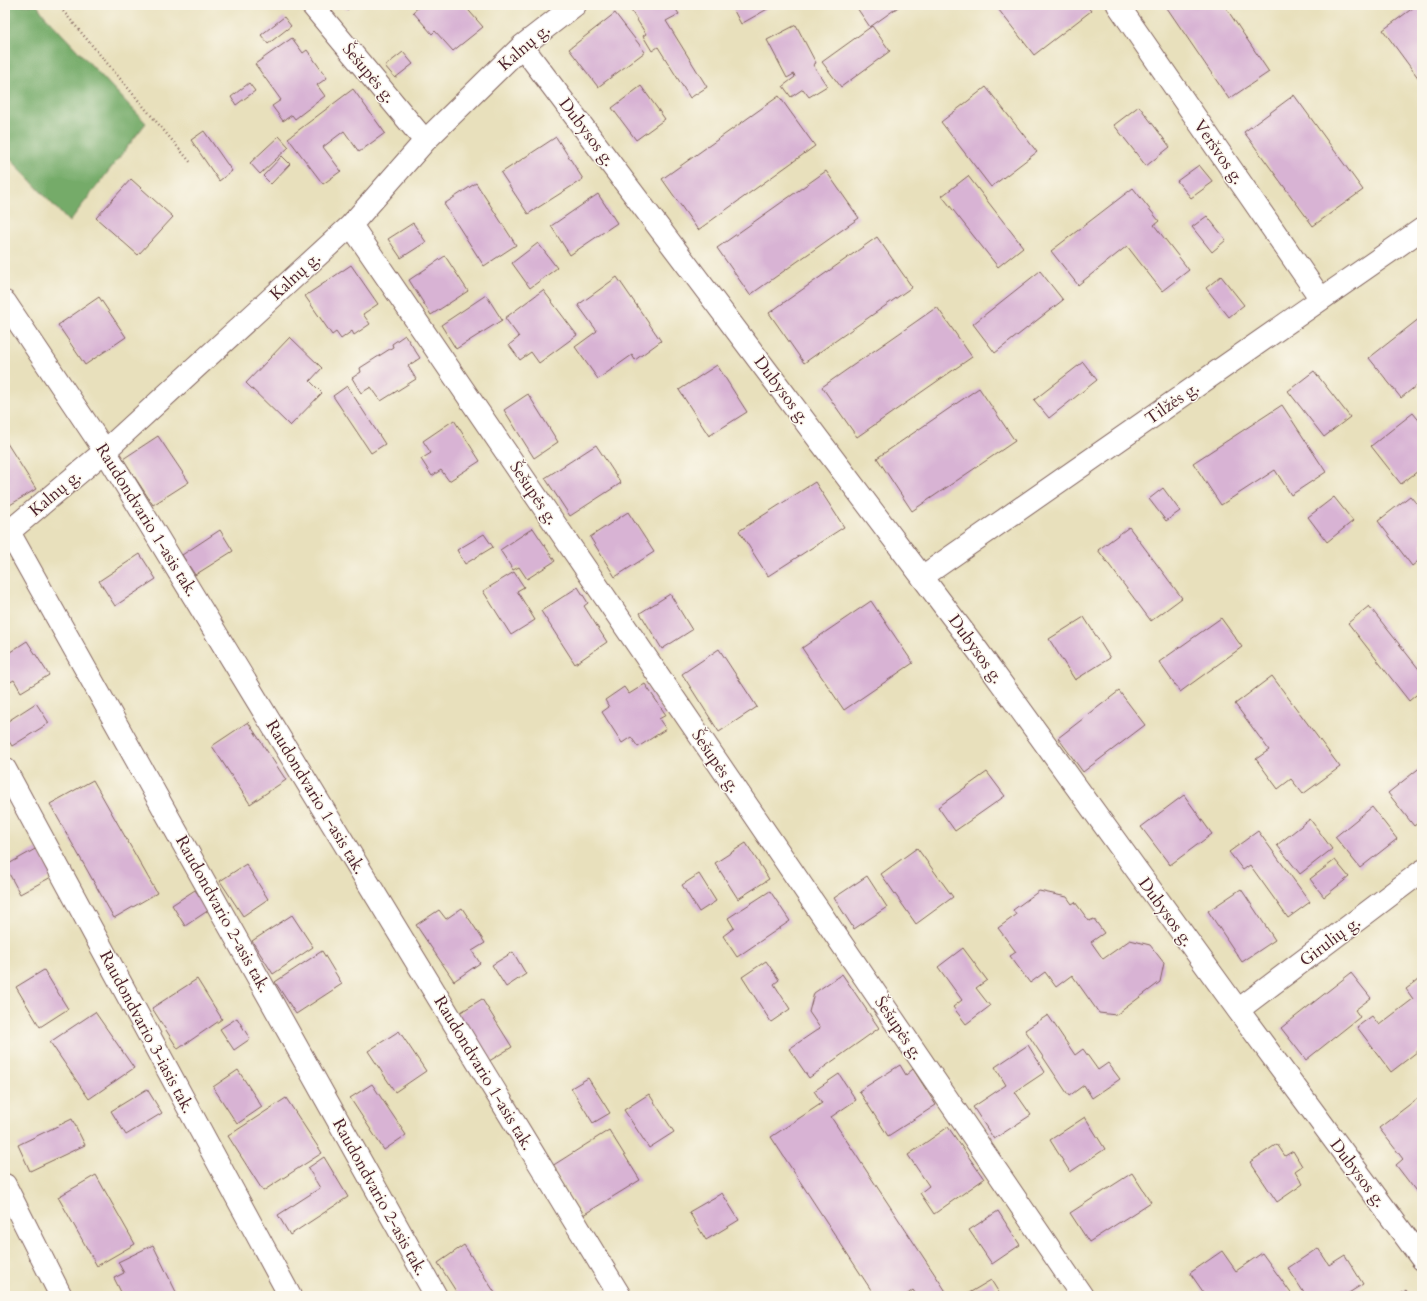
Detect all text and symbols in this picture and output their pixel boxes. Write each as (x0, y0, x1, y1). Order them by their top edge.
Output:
street label: Kalnų g. (493, 18, 555, 76)
street label: Šešupės g. (337, 38, 401, 108)
street label: Dubysos g. (554, 93, 620, 171)
street label: Veršvos g. (1188, 115, 1250, 189)
street label: Kalnų g. (265, 247, 325, 305)
street label: Dubysos g. (749, 351, 815, 429)
street label: Tilžės g. (1140, 376, 1204, 430)
street label: Raudondvario 1-asis tak. (90, 439, 204, 601)
street label: Šešupės g. (504, 457, 564, 529)
street label: Kalnų g. (24, 464, 86, 522)
street label: Dubysos g. (943, 610, 1009, 688)
street label: Raudondvario 1-asis tak. (261, 715, 371, 879)
street label: Šešupės g. (686, 725, 746, 797)
street label: Raudondvario 2-asis tak. (170, 831, 276, 997)
street label: Dubysos g. (1133, 873, 1199, 951)
street label: Girulių g. (1295, 911, 1365, 971)
street label: Raudondvario 3-iasis tak. (94, 947, 200, 1117)
street label: Raudondvario 1-asis tak. (429, 991, 539, 1155)
street label: Šešupės g. (869, 992, 929, 1064)
street label: Raudondvario 2-asis tak. (327, 1114, 433, 1280)
street label: Dubysos g. (1325, 1134, 1391, 1212)

